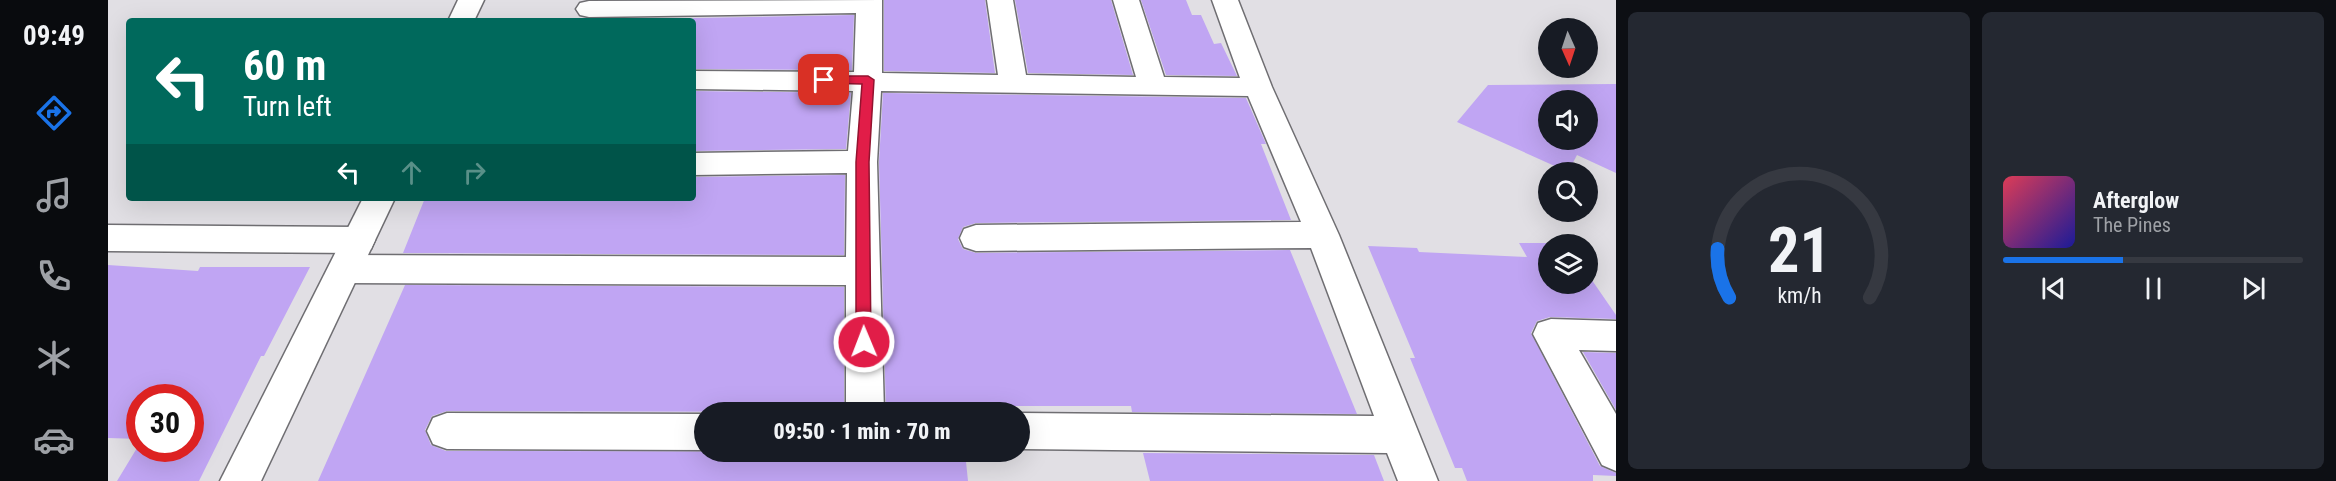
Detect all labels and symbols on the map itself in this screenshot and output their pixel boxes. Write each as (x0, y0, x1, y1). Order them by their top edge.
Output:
north arrow (1538, 18, 1598, 78)
pin (798, 54, 849, 105)
position arrow (832, 310, 896, 374)
speed limit sign: 30 (126, 384, 204, 462)

